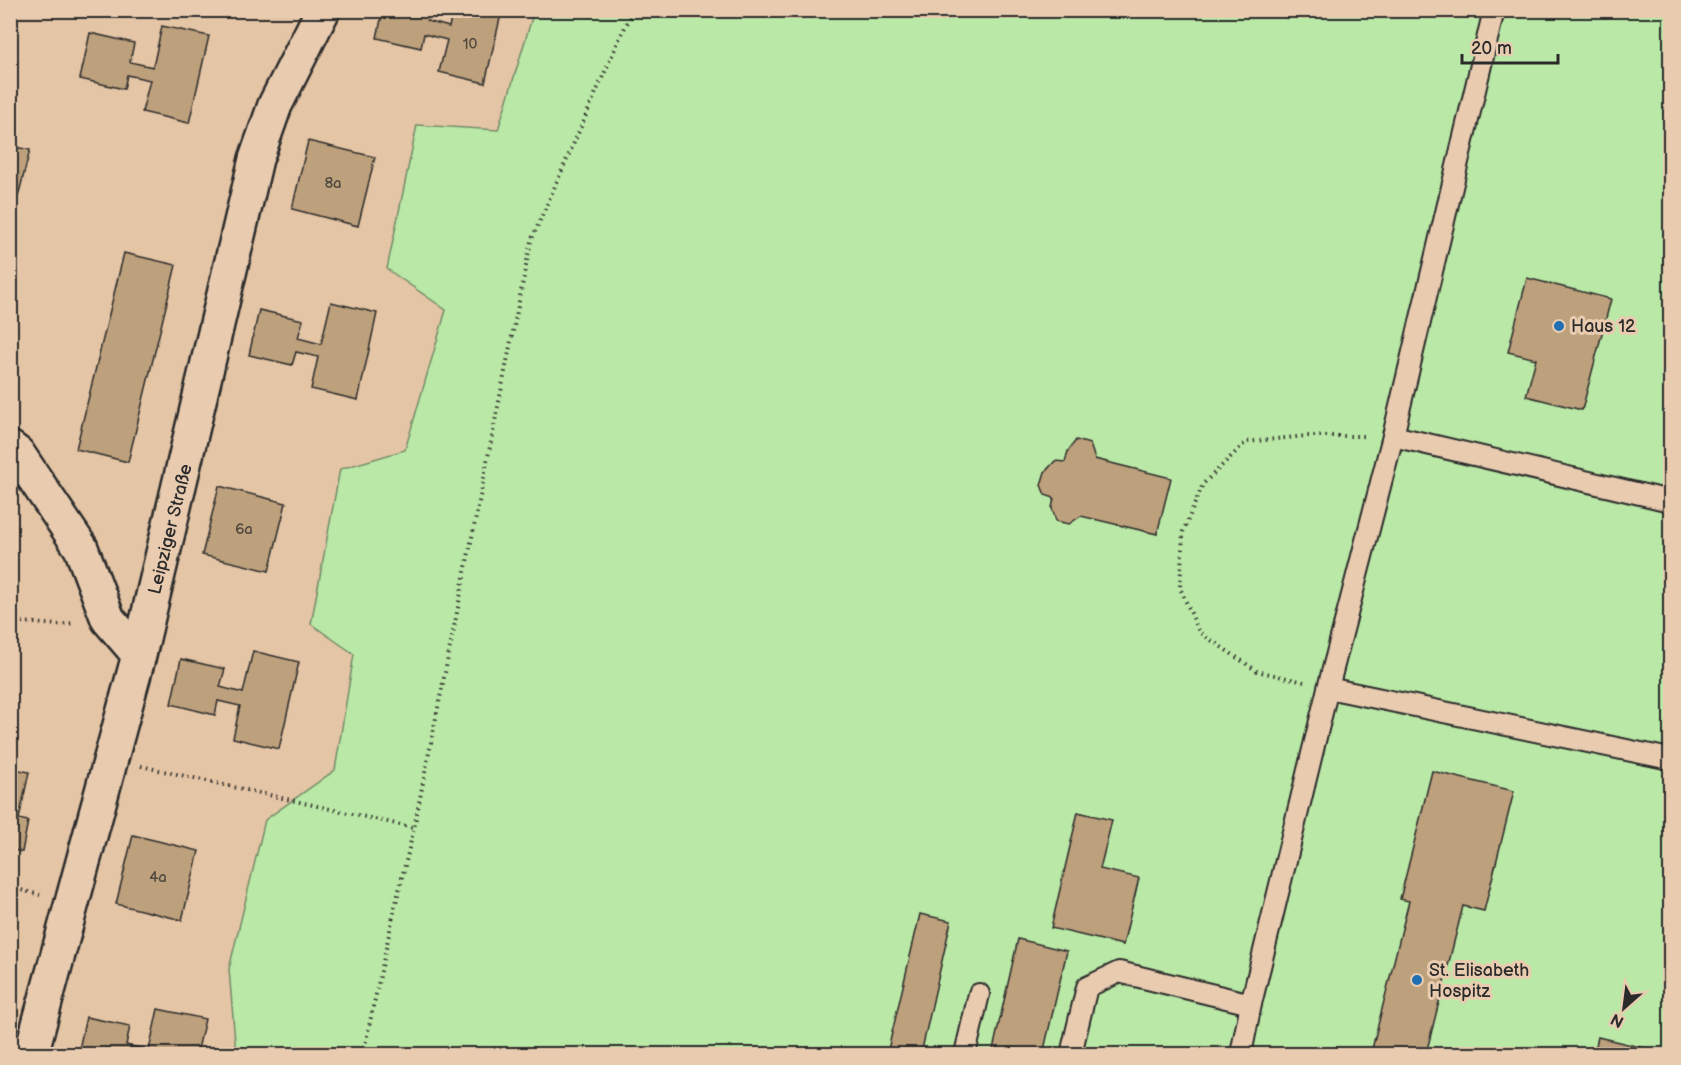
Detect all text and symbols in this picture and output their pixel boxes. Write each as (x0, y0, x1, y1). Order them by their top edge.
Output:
scale bar (1462, 27, 1558, 65)
house number: 10 (463, 35, 477, 54)
text: 20 m (1471, 38, 1512, 59)
house number: 8a (324, 174, 342, 193)
place label: Haus 12 (1571, 316, 1636, 337)
marker: Haus 12 (1552, 319, 1566, 333)
street label: Leipziger Straße (144, 462, 197, 596)
house number: 6a (235, 520, 253, 539)
house number: 4a (149, 868, 167, 887)
place label: St. Elisabeth Hospitz (1429, 960, 1529, 1002)
marker: St. Elisabeth Hospitz (1410, 973, 1424, 987)
north arrow (1594, 978, 1654, 1038)
text: N (1608, 1009, 1627, 1031)

